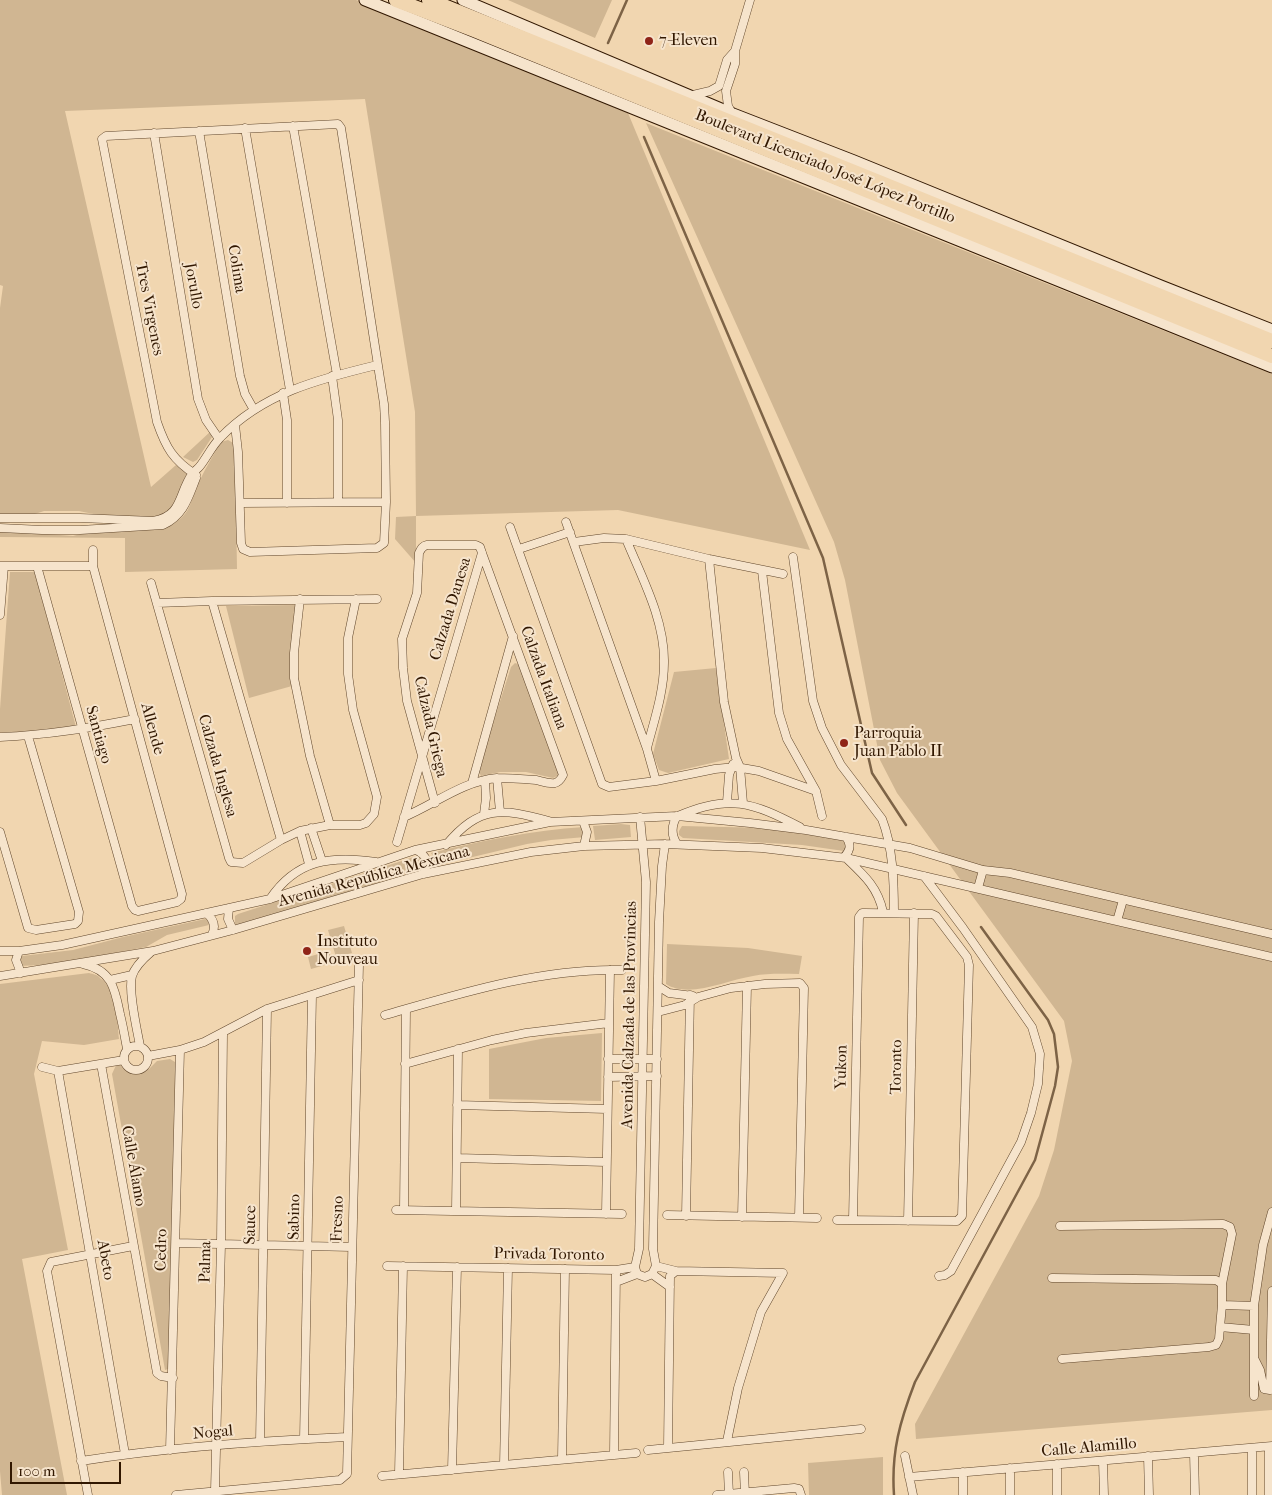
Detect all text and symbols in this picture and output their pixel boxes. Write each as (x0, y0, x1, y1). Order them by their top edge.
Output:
place label: 7-Eleven (659, 31, 718, 51)
marker: 7-Eleven (643, 35, 655, 47)
street label: Boulevard Licenciado José López Portillo (692, 106, 958, 228)
street label: Colima (223, 243, 249, 295)
street label: Tres Virgenes (131, 261, 167, 357)
street label: Jorullo (180, 261, 206, 311)
street label: Calzada Danesa (426, 555, 476, 663)
street label: Calzada Italiana (515, 624, 571, 732)
street label: Calzada Griega (409, 675, 451, 779)
street label: Allende (136, 701, 168, 757)
street label: Santiago (81, 704, 115, 766)
street label: Calzada Inglesa (193, 712, 241, 820)
place label: Parroquia Juan Pablo II (854, 724, 942, 762)
marker: Parroquia Juan Pablo II (838, 737, 850, 749)
street label: Avenida República Mexicana (276, 842, 472, 912)
street label: Avenida Calzada de las Provincias (618, 901, 642, 1129)
place label: Instituto Nouveau (317, 932, 378, 970)
marker: Instituto Nouveau (301, 945, 313, 957)
street label: Toronto (887, 1039, 907, 1095)
street label: Yukon (832, 1045, 852, 1089)
street label: Calle Álamo (116, 1124, 150, 1208)
street label: Sabino (285, 1194, 305, 1240)
street label: Fresno (328, 1195, 348, 1243)
street label: Sauce (241, 1205, 261, 1245)
street label: Cedro (152, 1229, 172, 1271)
street label: Abeto (92, 1238, 118, 1282)
street label: Palma (196, 1241, 216, 1283)
street label: Privada Toronto (493, 1244, 605, 1266)
street label: Nogal (192, 1422, 234, 1444)
street label: Calle Alamillo (1041, 1434, 1137, 1462)
scale bar (12, 1452, 124, 1484)
text: 100 m (18, 1462, 56, 1480)

